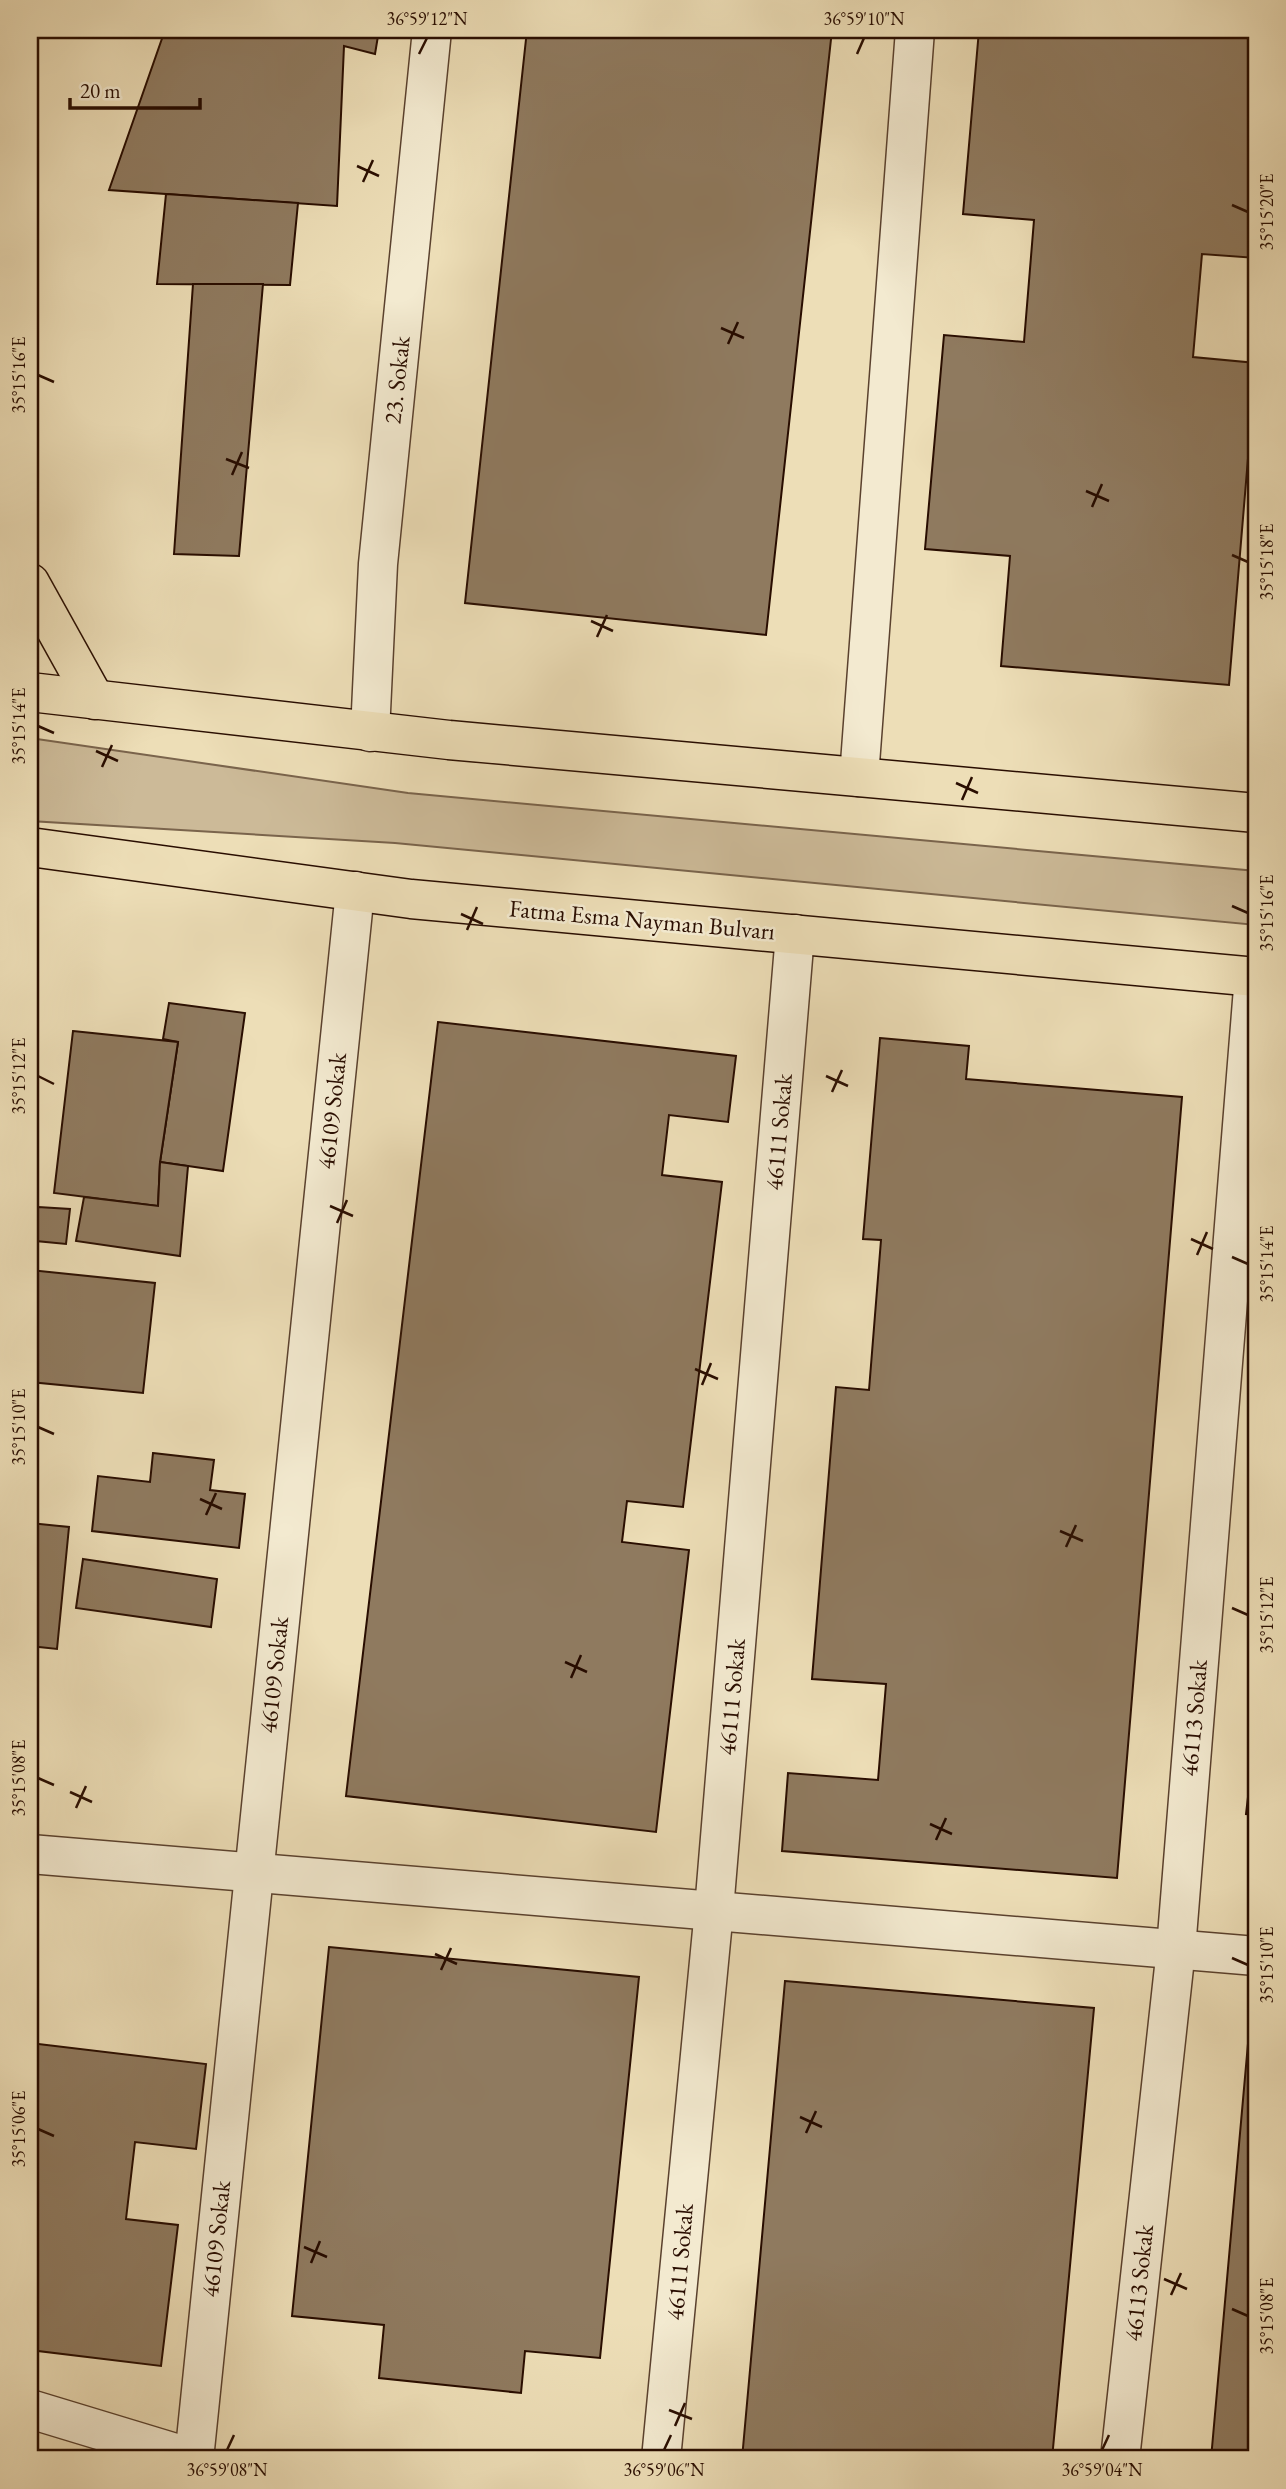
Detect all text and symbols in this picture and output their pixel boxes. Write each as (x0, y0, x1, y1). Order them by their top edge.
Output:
text: 36°59'12"N (387, 7, 468, 30)
text: 36°59'10"N (824, 7, 905, 30)
scale bar (70, 66, 200, 110)
text: 20 m (80, 77, 121, 104)
text: 35°15'20"E (1255, 174, 1278, 250)
street label: 23. Sokak (376, 334, 417, 425)
text: 35°15'16"E (7, 337, 30, 413)
text: 35°15'18"E (1255, 524, 1278, 600)
text: 35°15'14"E (7, 688, 30, 764)
text: 35°15'16"E (1255, 875, 1278, 951)
street label: Fatma Esma Nayman Bulvarı (508, 892, 776, 947)
text: 35°15'12"E (7, 1038, 30, 1114)
street label: 46109 Sokak (310, 1050, 353, 1171)
street label: 46111 Sokak (758, 1072, 799, 1192)
text: 35°15'14"E (1255, 1226, 1278, 1302)
text: 35°15'10"E (7, 1389, 30, 1465)
text: 35°15'12"E (1255, 1577, 1278, 1653)
street label: 46109 Sokak (252, 1614, 295, 1735)
street label: 46111 Sokak (711, 1637, 752, 1757)
street label: 46113 Sokak (1173, 1658, 1214, 1778)
text: 35°15'08"E (7, 1740, 30, 1816)
text: 35°15'10"E (1255, 1927, 1278, 2003)
text: 35°15'06"E (7, 2091, 30, 2167)
street label: 46109 Sokak (194, 2178, 237, 2299)
street label: 46111 Sokak (659, 2202, 700, 2322)
street label: 46113 Sokak (1117, 2222, 1160, 2343)
text: 35°15'08"E (1255, 2278, 1278, 2354)
text: 36°59'08"N (187, 2458, 268, 2481)
text: 36°59'06"N (624, 2458, 705, 2481)
text: 36°59'04"N (1062, 2458, 1143, 2481)

